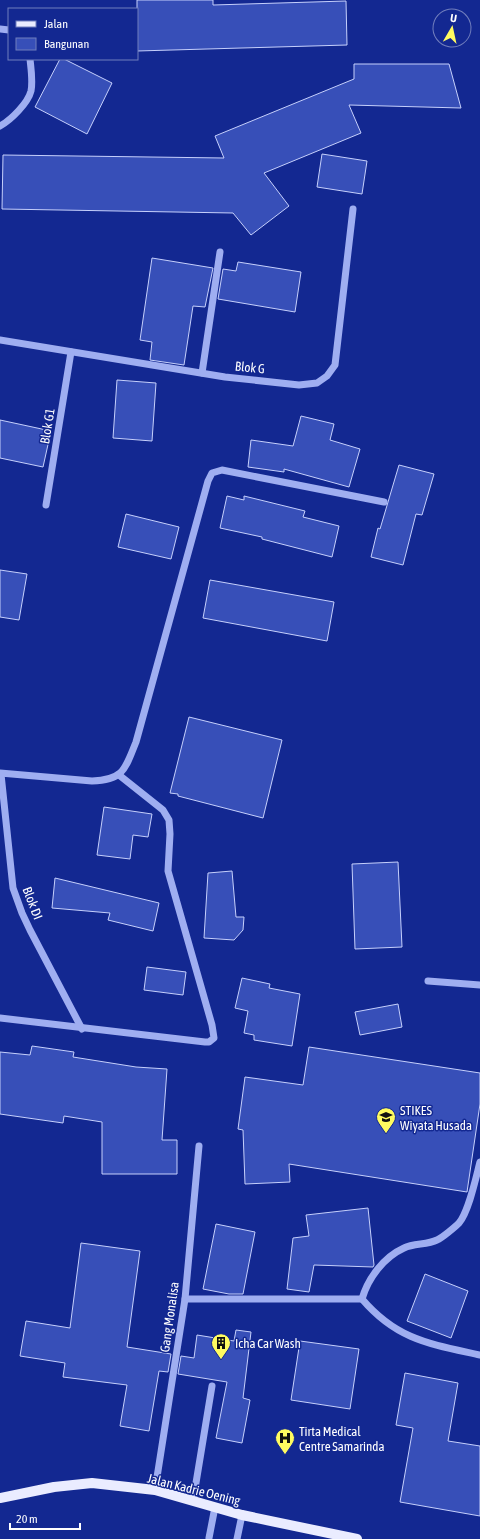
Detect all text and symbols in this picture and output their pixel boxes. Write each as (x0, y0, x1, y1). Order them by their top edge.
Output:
legend (8, 8, 138, 60)
north arrow (432, 8, 472, 48)
text: U (449, 12, 458, 25)
text: Jalan (44, 17, 68, 31)
text: Bangunan (44, 37, 89, 51)
street label: Blok G (234, 358, 266, 377)
street label: Blok G1 (37, 407, 58, 445)
street label: Blok DI (19, 885, 46, 922)
place label: STIKES Wiyata Husada (400, 1103, 472, 1133)
school or university icon: STIKES Wiyata Husada (375, 1106, 397, 1134)
street label: Gang Monalisa (157, 1281, 182, 1353)
building icon: Icha Car Wash (210, 1332, 232, 1360)
place label: Icha Car Wash (235, 1336, 301, 1351)
place label: Tirta Medical Centre Samarinda (299, 1424, 385, 1454)
hospital icon: Tirta Medical Centre Samarinda (274, 1427, 296, 1455)
street label: Jalan Kadrie Oening (146, 1471, 242, 1508)
scale bar (10, 1505, 80, 1531)
text: 20 m (16, 1512, 38, 1526)

